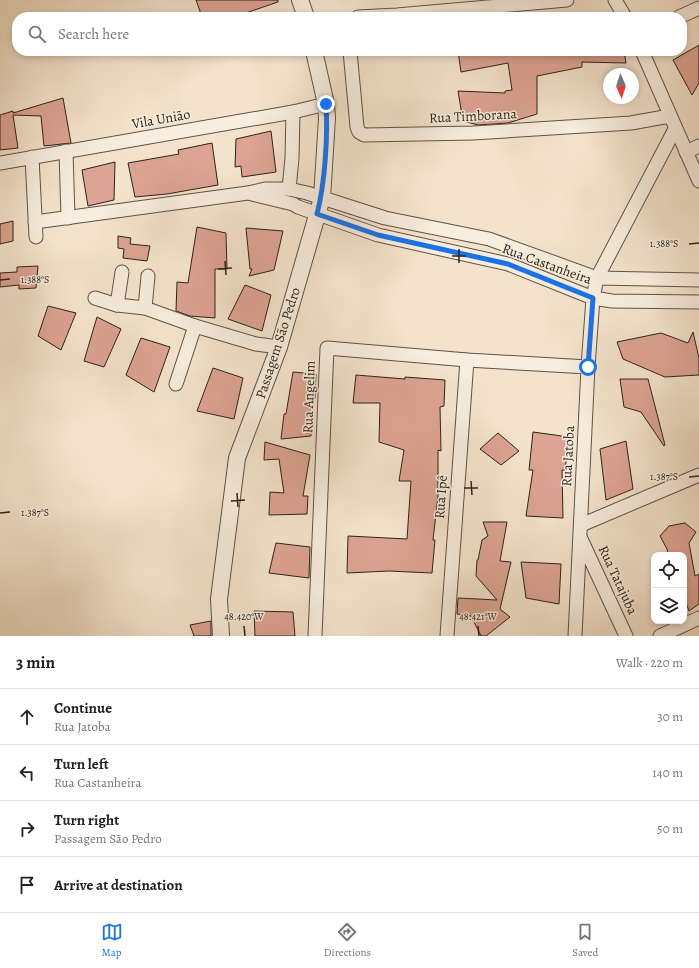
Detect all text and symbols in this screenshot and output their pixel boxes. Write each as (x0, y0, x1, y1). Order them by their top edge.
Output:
search box (12, 12, 687, 56)
icon: search (26, 23, 48, 45)
text: Search here (58, 24, 129, 44)
north arrow (603, 68, 639, 104)
route end (317, 95, 335, 113)
street label: Rua Timborana (429, 104, 518, 128)
street label: Vila União (129, 105, 192, 134)
text: 1.388°S (650, 237, 678, 250)
street label: Rua Castanheira (499, 239, 595, 289)
text: 1.388°S (21, 273, 49, 286)
street label: Passagem São Pedro (251, 285, 305, 401)
route start (579, 358, 597, 376)
street label: Rua Angelim (298, 360, 320, 434)
street label: Rua Jatoba (557, 425, 579, 487)
text: 1.387°S (650, 470, 678, 483)
street label: Rua Ipê (430, 475, 452, 519)
text: 1.387°S (21, 506, 49, 519)
street label: Rua Tatajuba (594, 542, 643, 618)
map controls (651, 552, 687, 624)
button: locate (651, 552, 687, 588)
button: layers (651, 588, 687, 624)
text: 48.420°W (224, 610, 264, 623)
text: 48.421°W (459, 610, 497, 623)
text: 3 min (16, 651, 55, 674)
text: Walk · 220 m (616, 654, 683, 671)
text: Continue (54, 698, 112, 718)
icon: ahead (16, 706, 38, 728)
text: 30 m (657, 708, 683, 725)
text: Rua Jatoba (54, 718, 111, 735)
text: Turn left (54, 754, 109, 774)
icon: left (16, 762, 38, 784)
text: 140 m (652, 764, 683, 781)
text: Rua Castanheira (54, 774, 141, 791)
text: Turn right (54, 810, 119, 830)
icon: right (16, 818, 38, 840)
text: 50 m (657, 820, 683, 837)
text: Passagem São Pedro (54, 830, 162, 847)
icon: arrive (16, 874, 38, 896)
text: Arrive at destination (54, 875, 183, 895)
tab: Map (101, 921, 123, 960)
tab: Directions (324, 921, 371, 960)
tab: Saved (572, 921, 598, 960)

